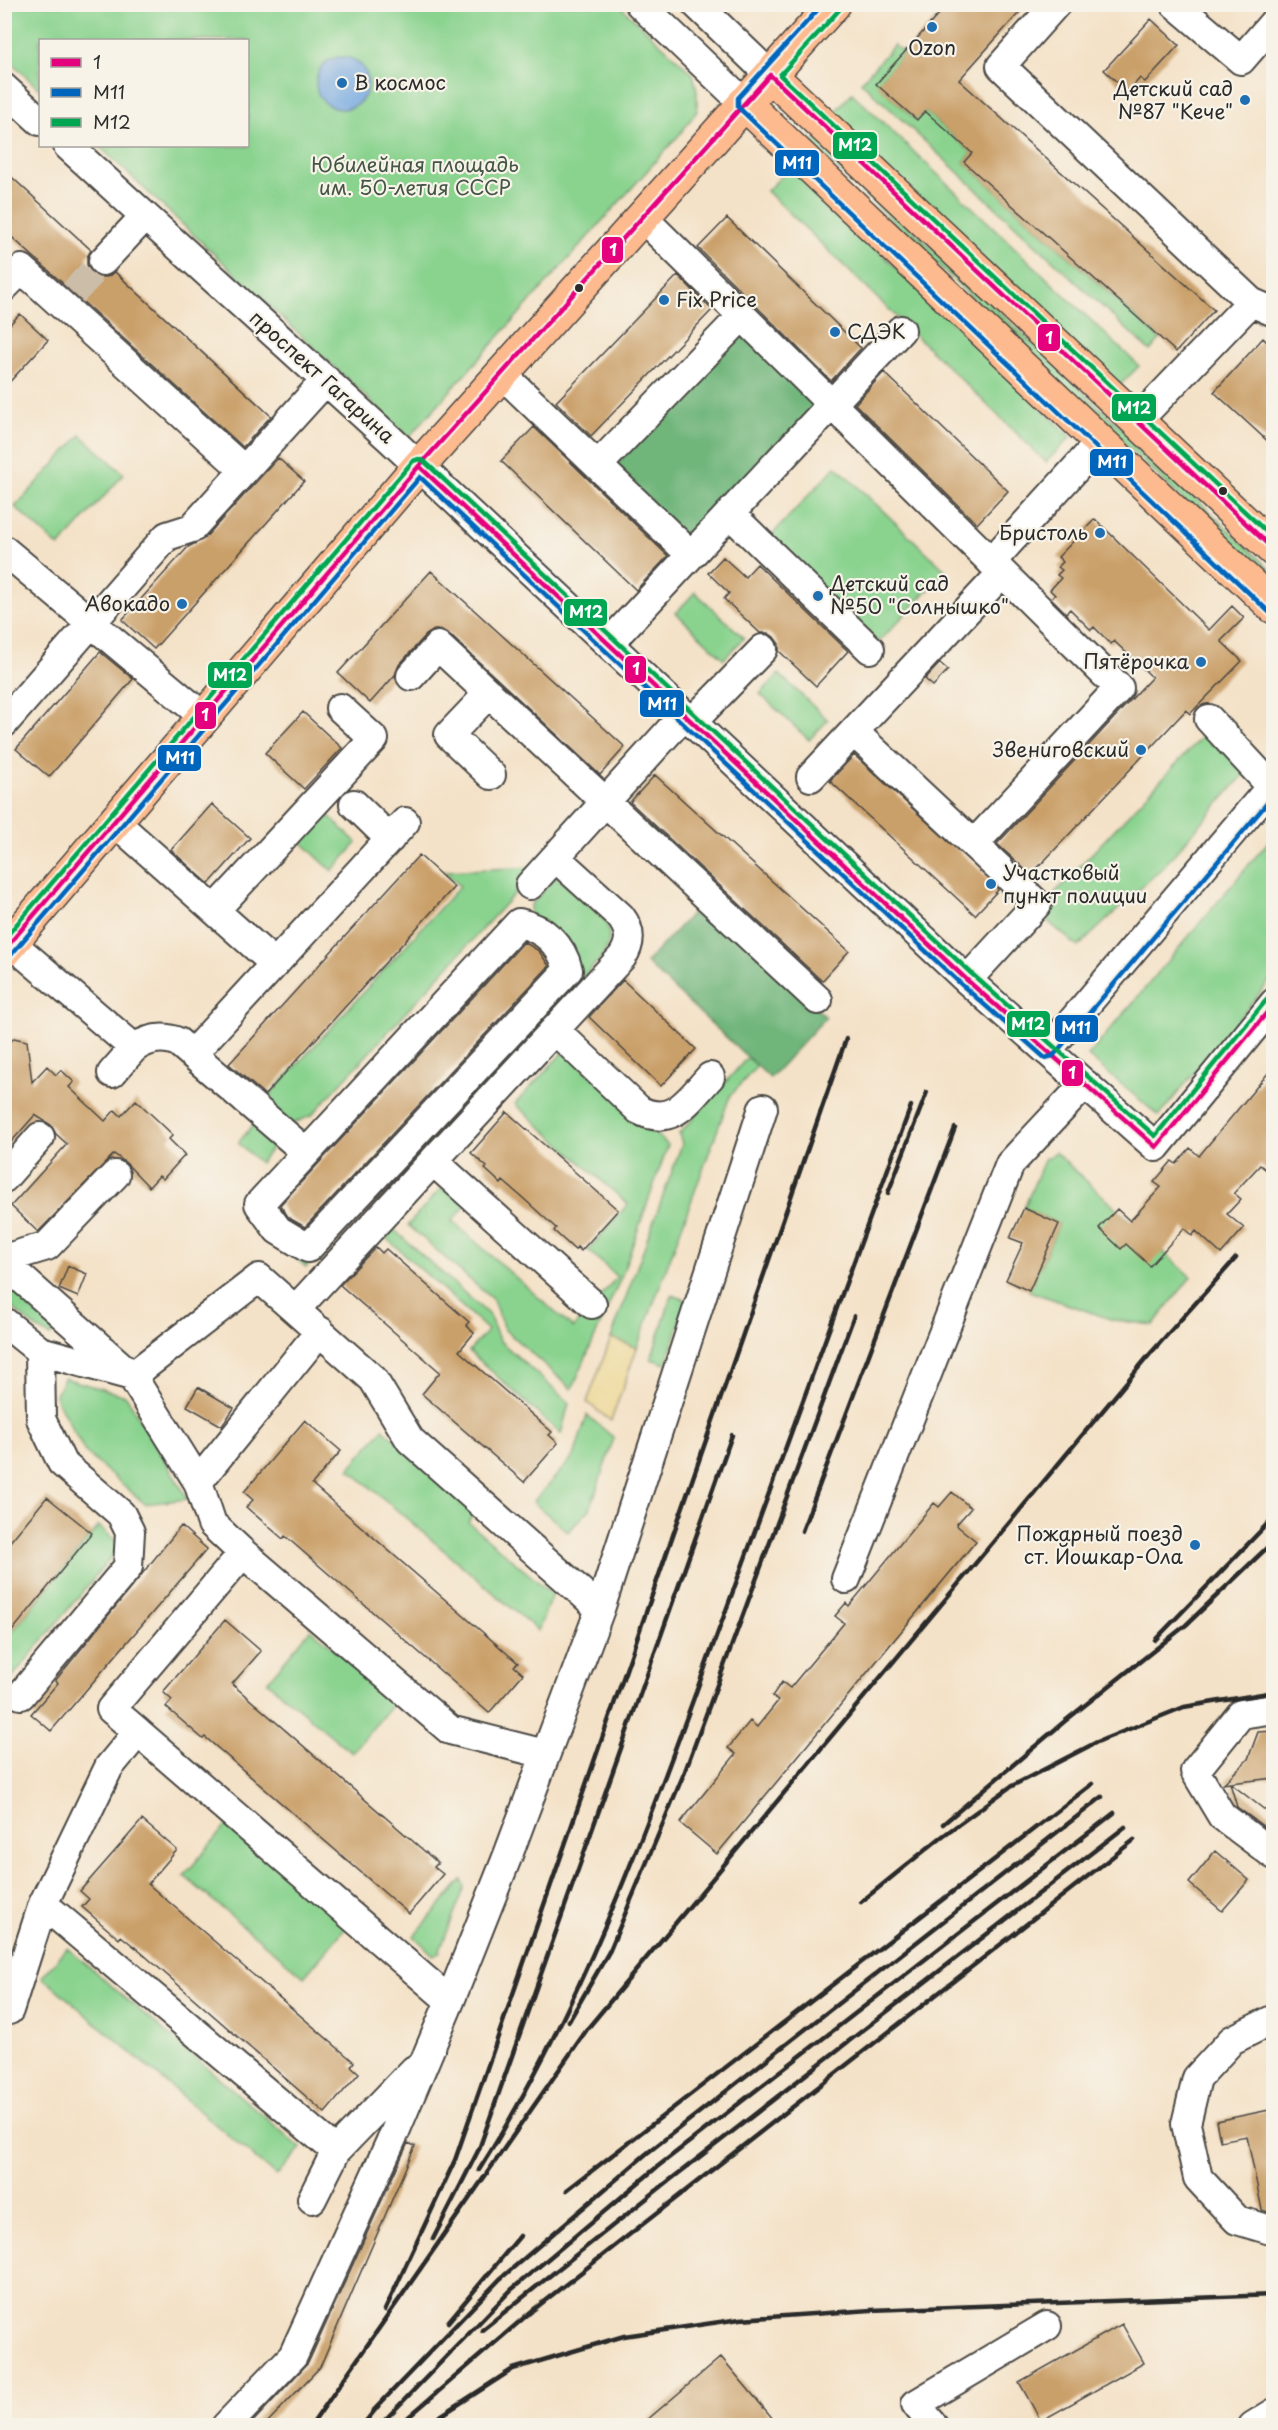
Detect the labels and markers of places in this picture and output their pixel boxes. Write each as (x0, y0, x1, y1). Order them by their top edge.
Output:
marker: Ozon (925, 20, 939, 34)
place label: Ozon (908, 32, 956, 62)
place label: В космос (354, 67, 446, 97)
place label: Детский сад №87 "Кече" (1113, 73, 1233, 126)
marker: В космос (335, 76, 349, 90)
marker: Детский сад №87 "Кече" (1238, 93, 1252, 107)
unlabelled marker (573, 282, 585, 294)
place label: Fix Price (676, 284, 757, 314)
marker: Fix Price (657, 293, 671, 307)
place label: СДЭК (847, 316, 906, 346)
marker: СДЭК (828, 325, 842, 339)
unlabelled marker (1217, 485, 1229, 497)
place label: Бристоль (999, 517, 1088, 547)
marker: Бристоль (1093, 526, 1107, 540)
place label: Детский сад №50 "Солнышко" (829, 568, 1009, 621)
place label: Авокадо (85, 588, 170, 618)
marker: Детский сад №50 "Солнышко" (811, 589, 825, 603)
marker: Авокадо (175, 597, 189, 611)
place label: Пятёрочка (1083, 646, 1189, 676)
marker: Пятёрочка (1194, 655, 1208, 669)
place label: Звениговский (993, 734, 1129, 764)
marker: Звениговский (1134, 743, 1148, 757)
place label: Участковый пункт полиции (1003, 857, 1147, 910)
marker: Участковый пункт полиции (984, 877, 998, 891)
place label: Пожарный поезд ст. Йошкар-Ола (1017, 1518, 1184, 1571)
marker: Пожарный поезд ст. Йошкар-Ола (1188, 1538, 1202, 1552)

